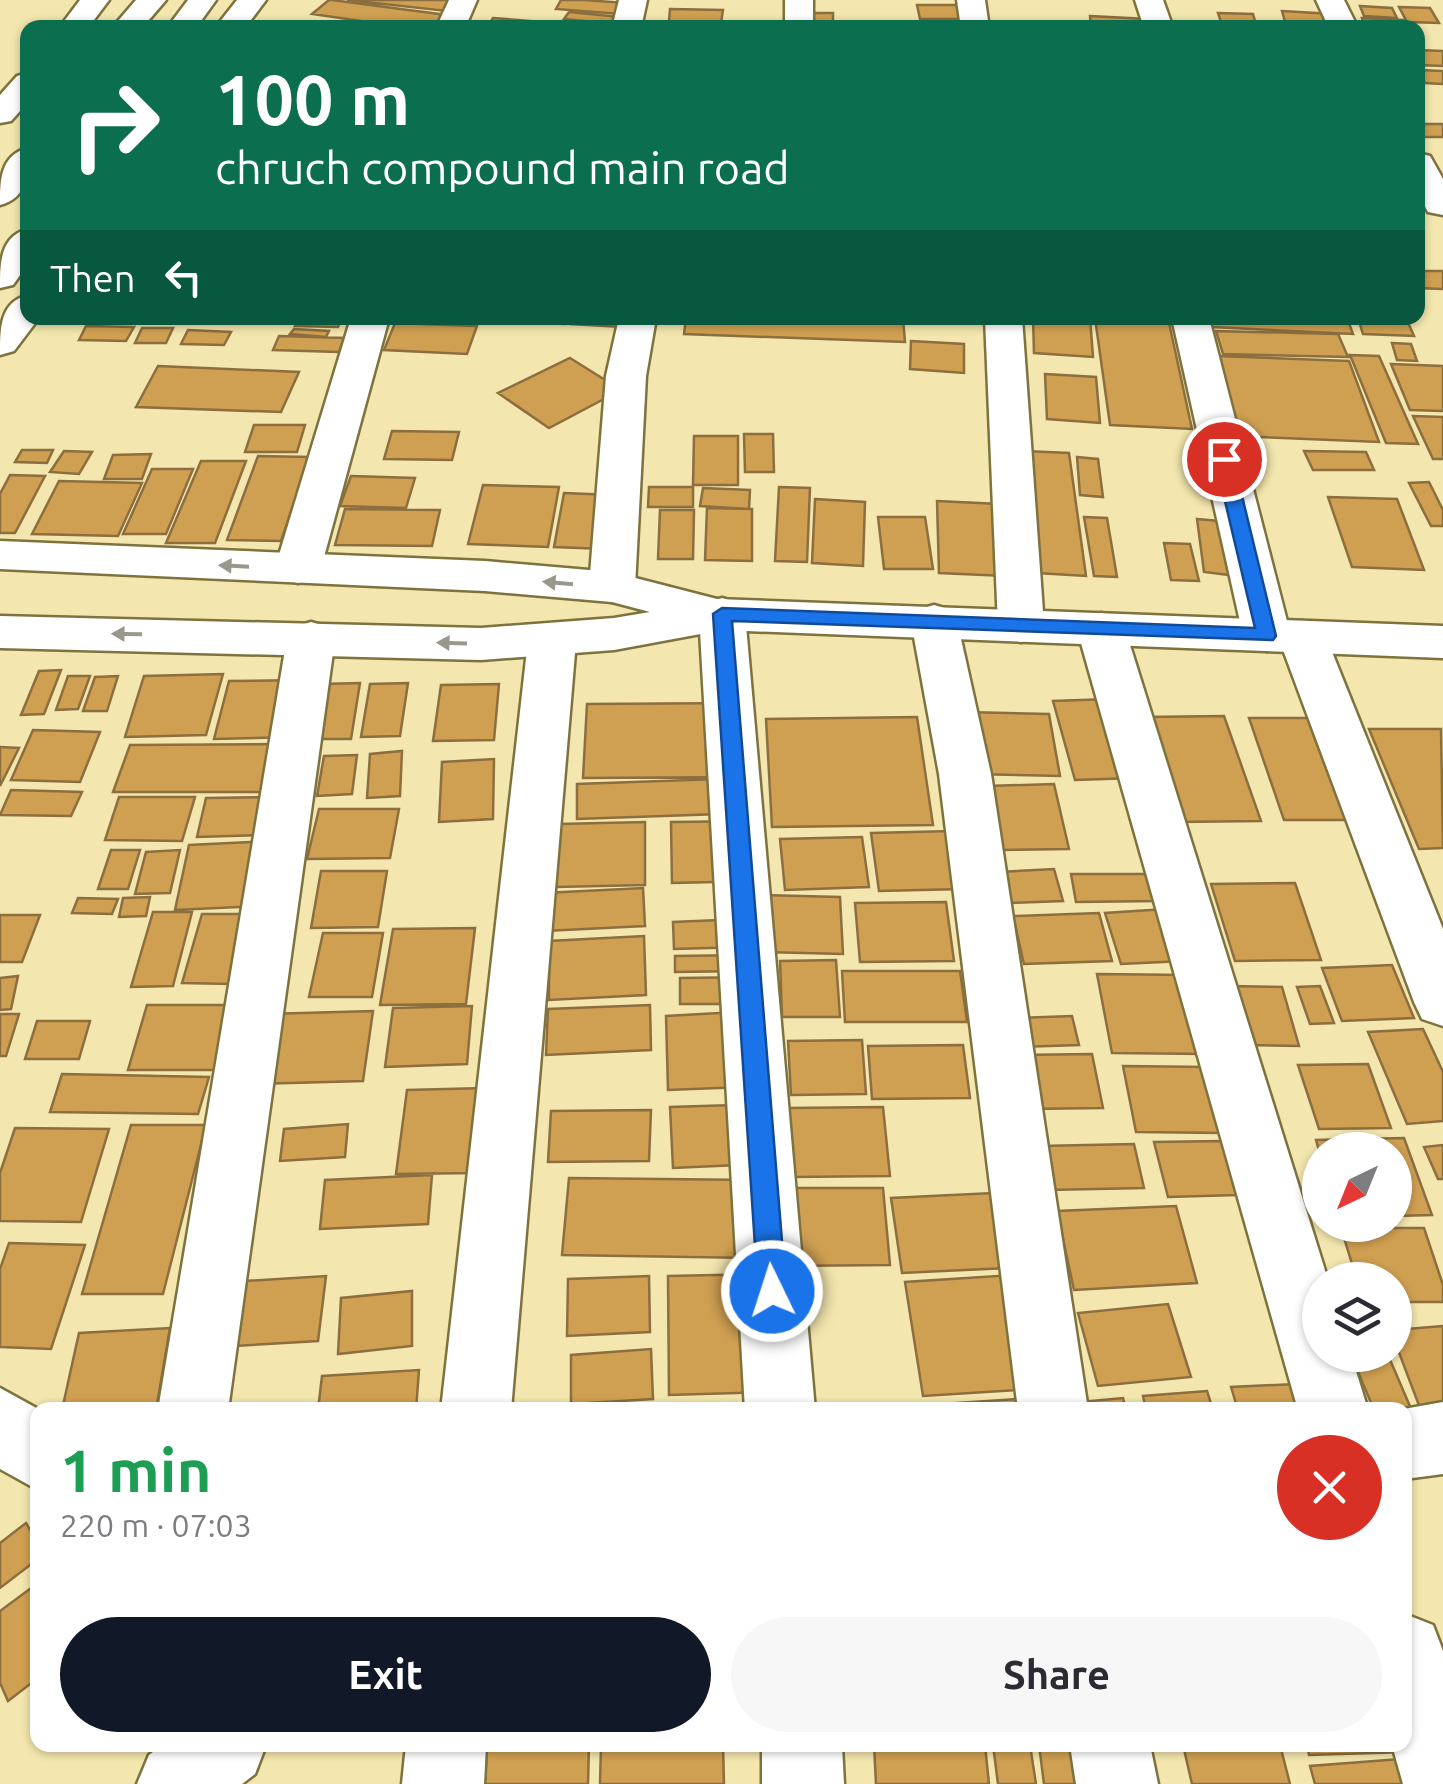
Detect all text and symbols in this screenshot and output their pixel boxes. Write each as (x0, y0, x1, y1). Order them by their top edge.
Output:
icon: right (50, 60, 180, 190)
text: 100 m (215, 60, 410, 138)
text: chruch compound main road (215, 142, 790, 193)
icon: left (156, 250, 211, 305)
text: Then (50, 257, 136, 299)
pin (1182, 417, 1267, 502)
icon: arrive (1197, 432, 1252, 487)
one-way arrow (217, 557, 249, 573)
one-way arrow (542, 574, 574, 590)
one-way arrow (111, 626, 143, 642)
one-way arrow (436, 635, 468, 651)
north arrow (1302, 1132, 1412, 1242)
map controls (1302, 1132, 1412, 1372)
position arrow (720, 1239, 824, 1343)
button: layers (1302, 1262, 1412, 1372)
button: close (1277, 1435, 1382, 1540)
text: 1 min (60, 1436, 212, 1503)
text: 220 m · 07:03 (60, 1507, 252, 1543)
button: Exit (60, 1617, 711, 1732)
button: Share (731, 1617, 1382, 1732)

